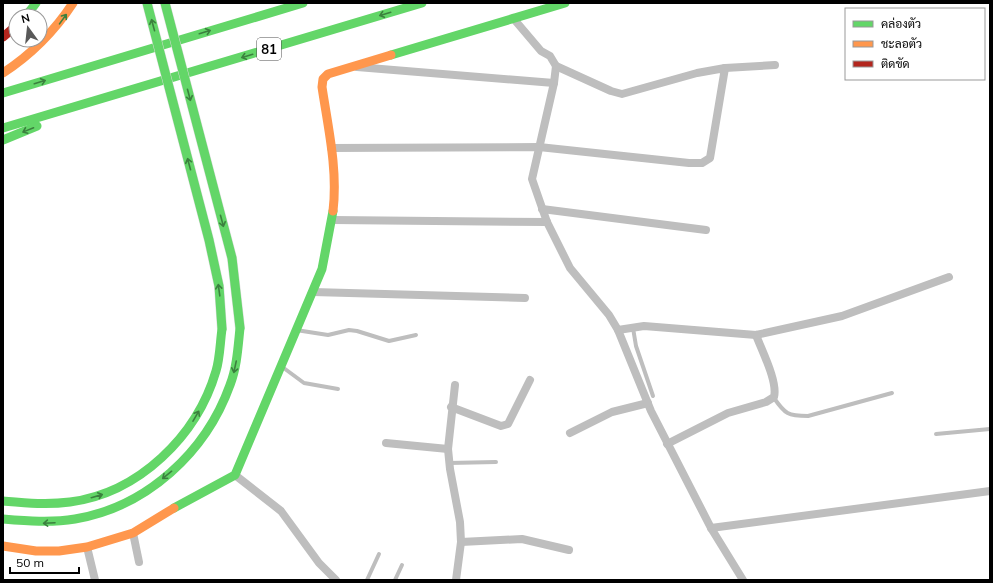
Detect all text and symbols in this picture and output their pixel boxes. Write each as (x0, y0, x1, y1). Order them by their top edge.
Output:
north arrow (8, 8, 48, 48)
legend (845, 8, 985, 80)
text: N (20, 11, 31, 26)
one-way arrow (378, 11, 391, 18)
one-way arrow (59, 14, 67, 25)
text: คล่องตัว (881, 16, 921, 31)
one-way arrow (148, 18, 156, 31)
one-way arrow (199, 28, 211, 36)
text: ชะลอตัว (881, 36, 922, 51)
road number: 81 (257, 38, 281, 60)
one-way arrow (240, 53, 253, 60)
text: ติดขัด (881, 56, 910, 71)
one-way arrow (34, 78, 47, 85)
one-way arrow (186, 88, 193, 101)
one-way arrow (22, 127, 34, 135)
one-way arrow (185, 158, 193, 171)
one-way arrow (219, 214, 226, 227)
one-way arrow (215, 284, 223, 297)
one-way arrow (230, 360, 238, 373)
one-way arrow (193, 410, 201, 422)
one-way arrow (162, 471, 173, 480)
one-way arrow (90, 492, 103, 499)
one-way arrow (43, 519, 56, 526)
scale bar (10, 549, 79, 575)
text: 50 m (16, 555, 44, 570)

